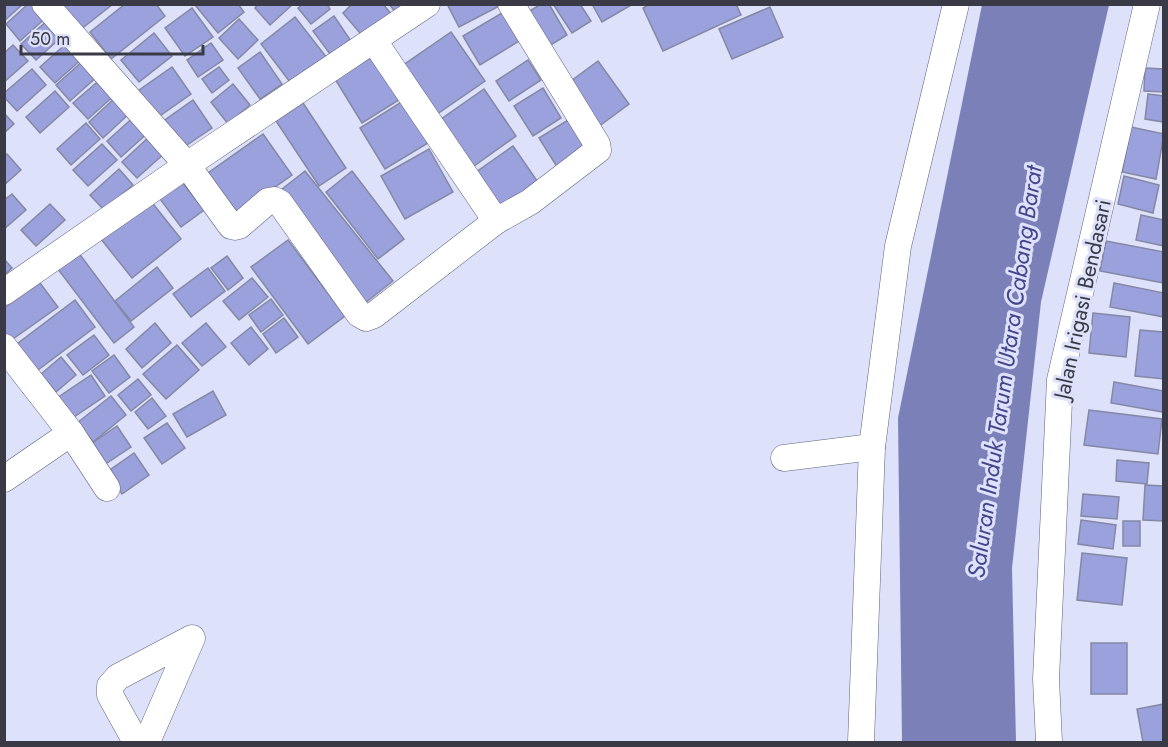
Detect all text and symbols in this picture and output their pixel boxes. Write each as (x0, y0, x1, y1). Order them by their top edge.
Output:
scale bar (21, 18, 202, 56)
text: 50 m (30, 26, 70, 52)
water label: Saluran Induk Tarum Utara Cabang Barat (958, 162, 1051, 580)
street label: Jalan Irigasi Bendasari (1045, 196, 1119, 405)

